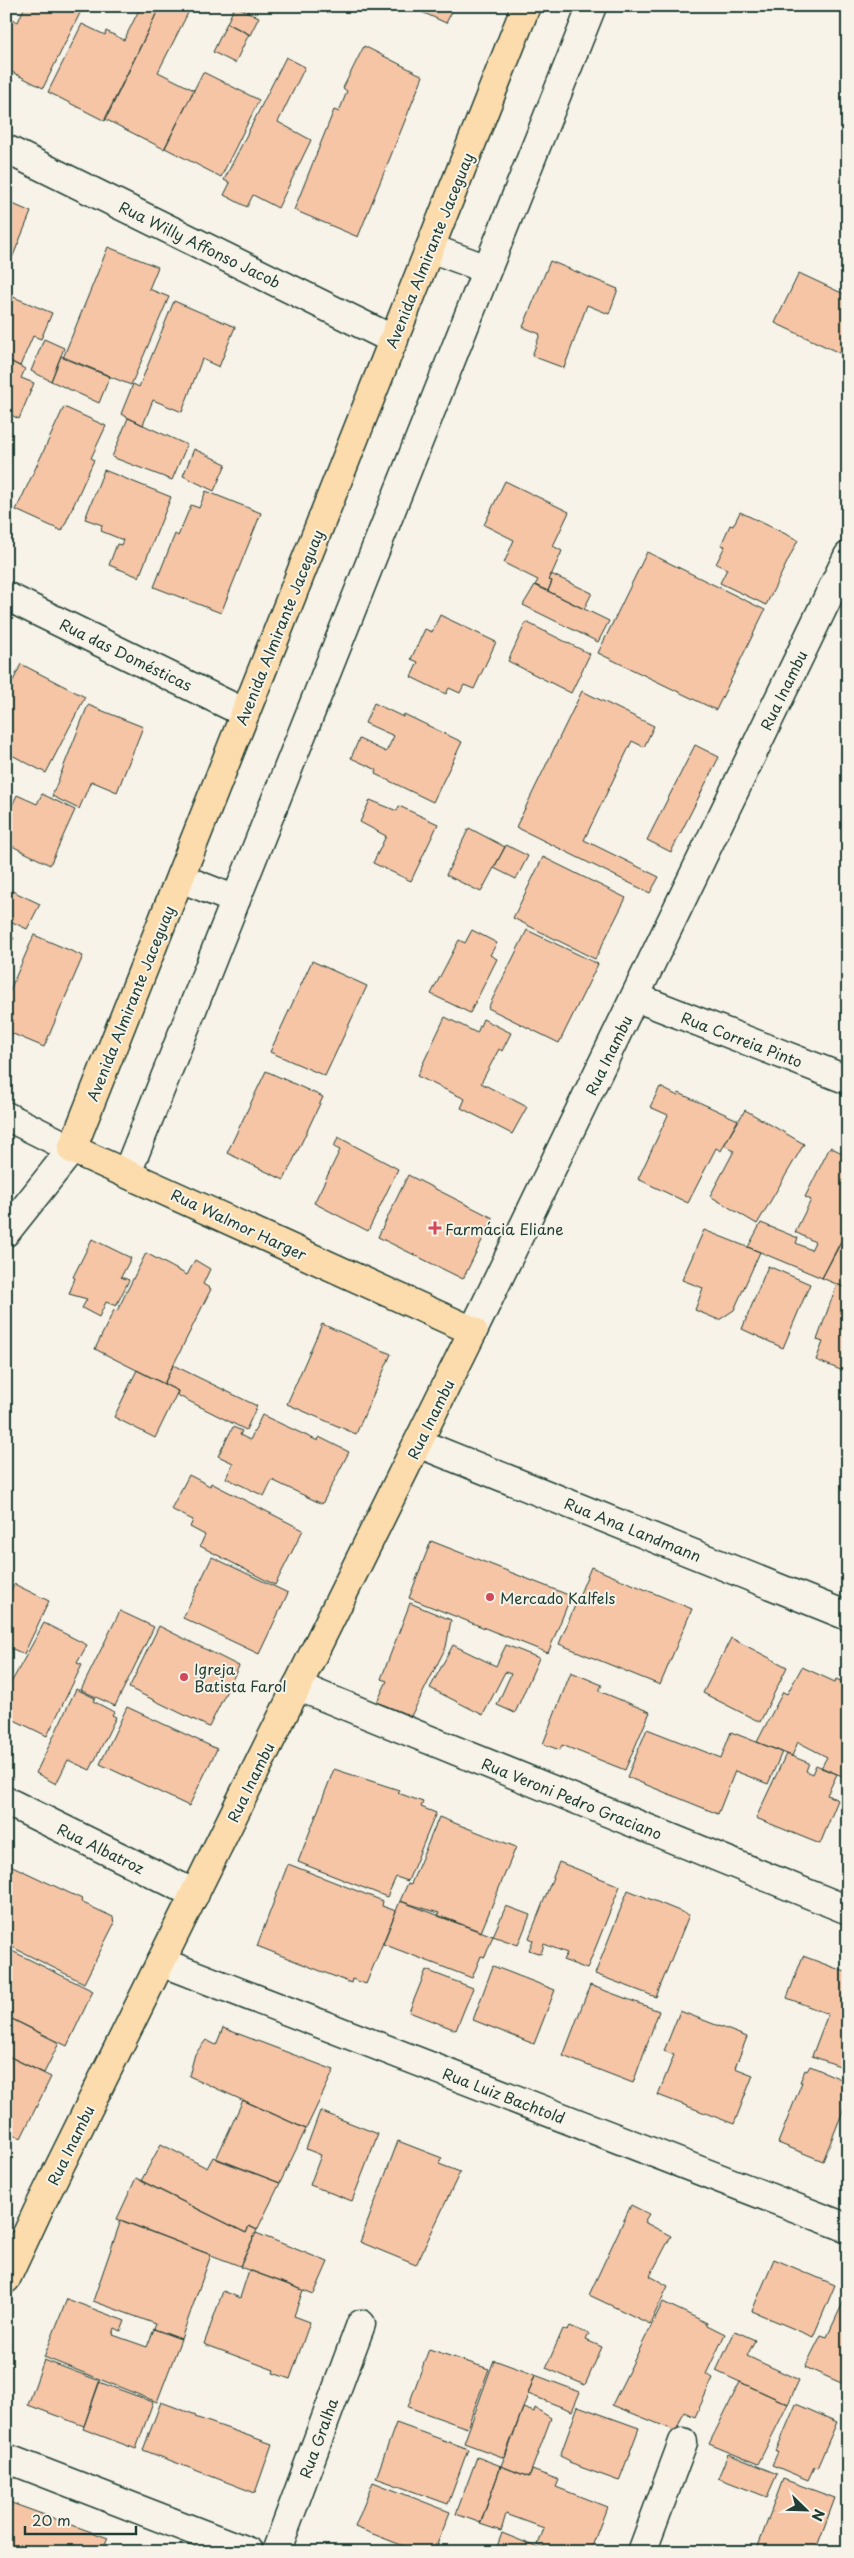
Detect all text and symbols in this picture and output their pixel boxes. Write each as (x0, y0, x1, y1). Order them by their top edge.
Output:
street label: Avenida Almirante Jaceguay (379, 149, 479, 351)
street label: Rua Willy Affonso Jacob (115, 195, 285, 293)
street label: Avenida Almirante Jaceguay (229, 526, 329, 728)
street label: Rua das Domésticas (56, 612, 196, 696)
street label: Rua Inambu (754, 646, 812, 734)
street label: Avenida Almirante Jaceguay (80, 902, 180, 1104)
street label: Rua Correia Pinto (678, 1005, 806, 1073)
street label: Rua Inambu (579, 1011, 637, 1099)
street label: Rua Walmor Harger (167, 1182, 311, 1266)
place label: Farmácia Eliane (445, 1217, 564, 1240)
marker: Farmácia Eliane (429, 1222, 441, 1234)
street label: Rua Inambu (401, 1375, 459, 1463)
street label: Rua Ana Landmann (561, 1491, 705, 1567)
place label: Mercado Kalfels (500, 1586, 616, 1609)
marker: Mercado Kalfels (484, 1591, 496, 1603)
place label: Igreja Batista Farol (194, 1657, 287, 1697)
marker: Igreja Batista Farol (178, 1671, 190, 1683)
street label: Rua Inambu (221, 1738, 279, 1826)
street label: Rua Veroni Pedro Graciano (478, 1751, 666, 1845)
street label: Rua Albatroz (53, 1817, 149, 1879)
street label: Rua Luiz Bachtold (439, 2061, 569, 2129)
street label: Rua Inambu (41, 2101, 99, 2189)
street label: Rua Gralha (293, 2394, 343, 2481)
north arrow (782, 2486, 832, 2536)
scale bar (25, 2503, 136, 2535)
text: N (807, 2506, 830, 2524)
text: 20 m (32, 2508, 71, 2531)

